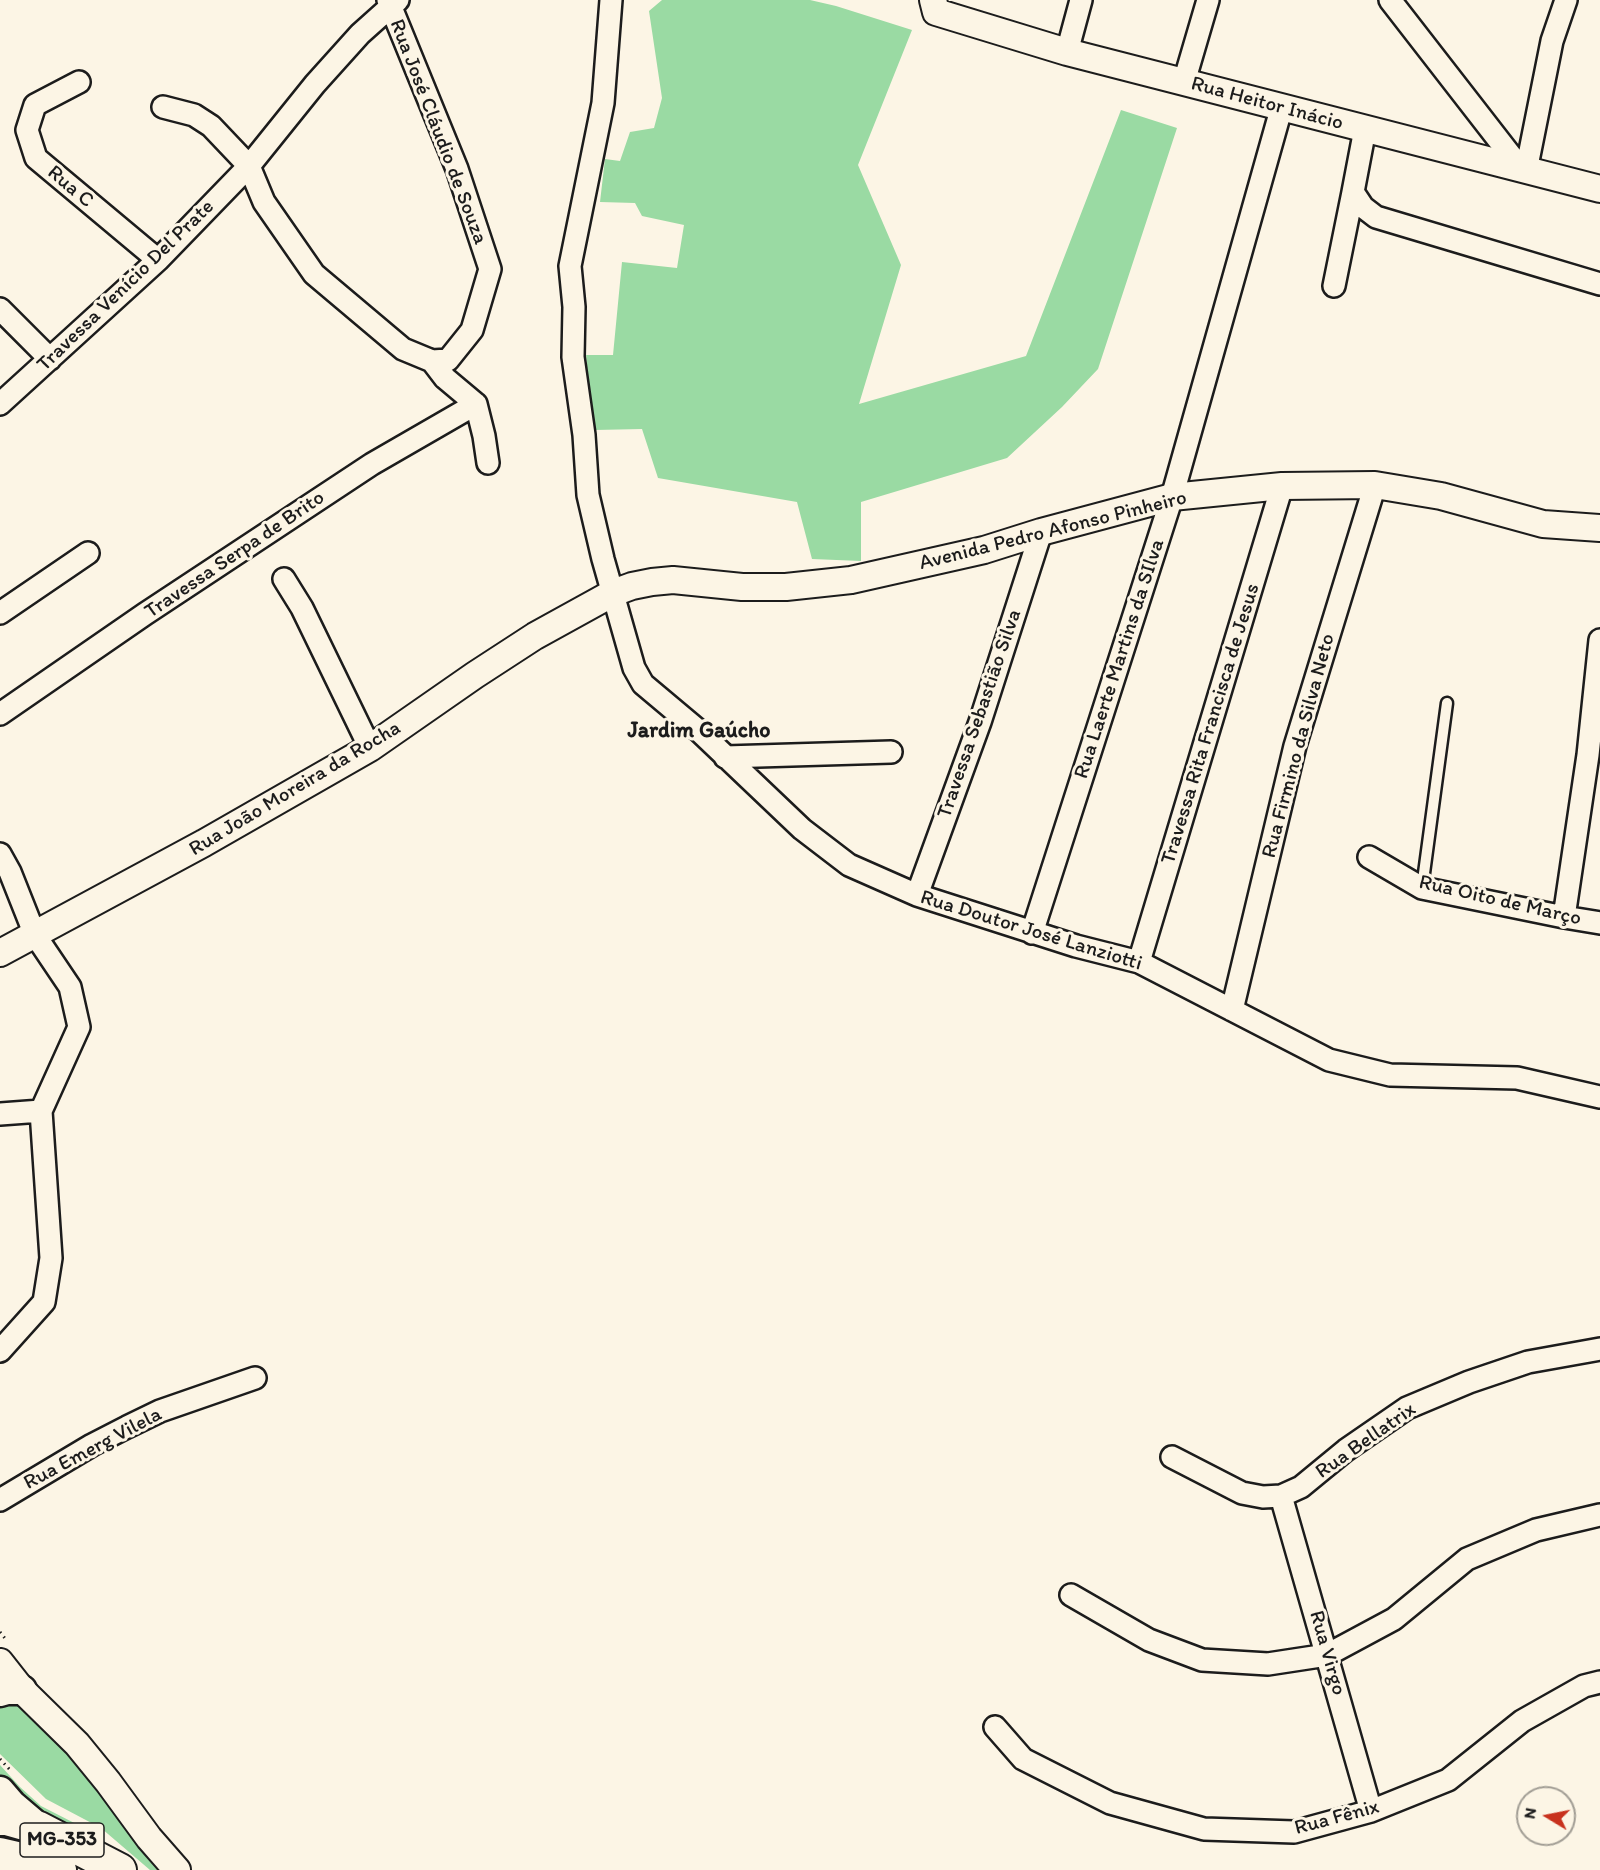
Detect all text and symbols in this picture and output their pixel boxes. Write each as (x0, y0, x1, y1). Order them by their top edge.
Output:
street label: Rua José Cláudio de Souza (383, 16, 493, 248)
street label: Rua Heitor Inácio (1188, 72, 1346, 136)
street label: Rua C (42, 160, 98, 214)
street label: Travessa Venício Del Prate (32, 195, 220, 377)
street label: Travessa Serpa de Brito (140, 485, 330, 625)
street label: Avenida Pedro Afonso Pinheiro (917, 486, 1189, 576)
street label: Rua Laerte Martins da SIlva (1069, 536, 1171, 782)
street label: Travessa Rita Francisca de Jesus (1156, 581, 1266, 867)
street label: Travessa Sebastião Silva (932, 606, 1028, 822)
street label: Rua Firmino da Silva Neto (1257, 631, 1341, 861)
street label: Rua João Moreira da Rocha (185, 716, 405, 862)
district label: Jardim Gaúcho (628, 718, 770, 744)
street label: Rua Oito de Março (1416, 870, 1584, 932)
street label: Rua Doutor José Lanziotti (917, 885, 1145, 977)
street label: Rua Bellatrix (1311, 1397, 1421, 1485)
street label: Rua Emerg Vilela (20, 1402, 166, 1496)
street label: Rua Virgo (1303, 1608, 1351, 1698)
north arrow (1516, 1786, 1576, 1846)
street label: Rua Fênix (1292, 1795, 1382, 1841)
text: N (1519, 1806, 1540, 1820)
road number: MG-353 (20, 1823, 104, 1857)

